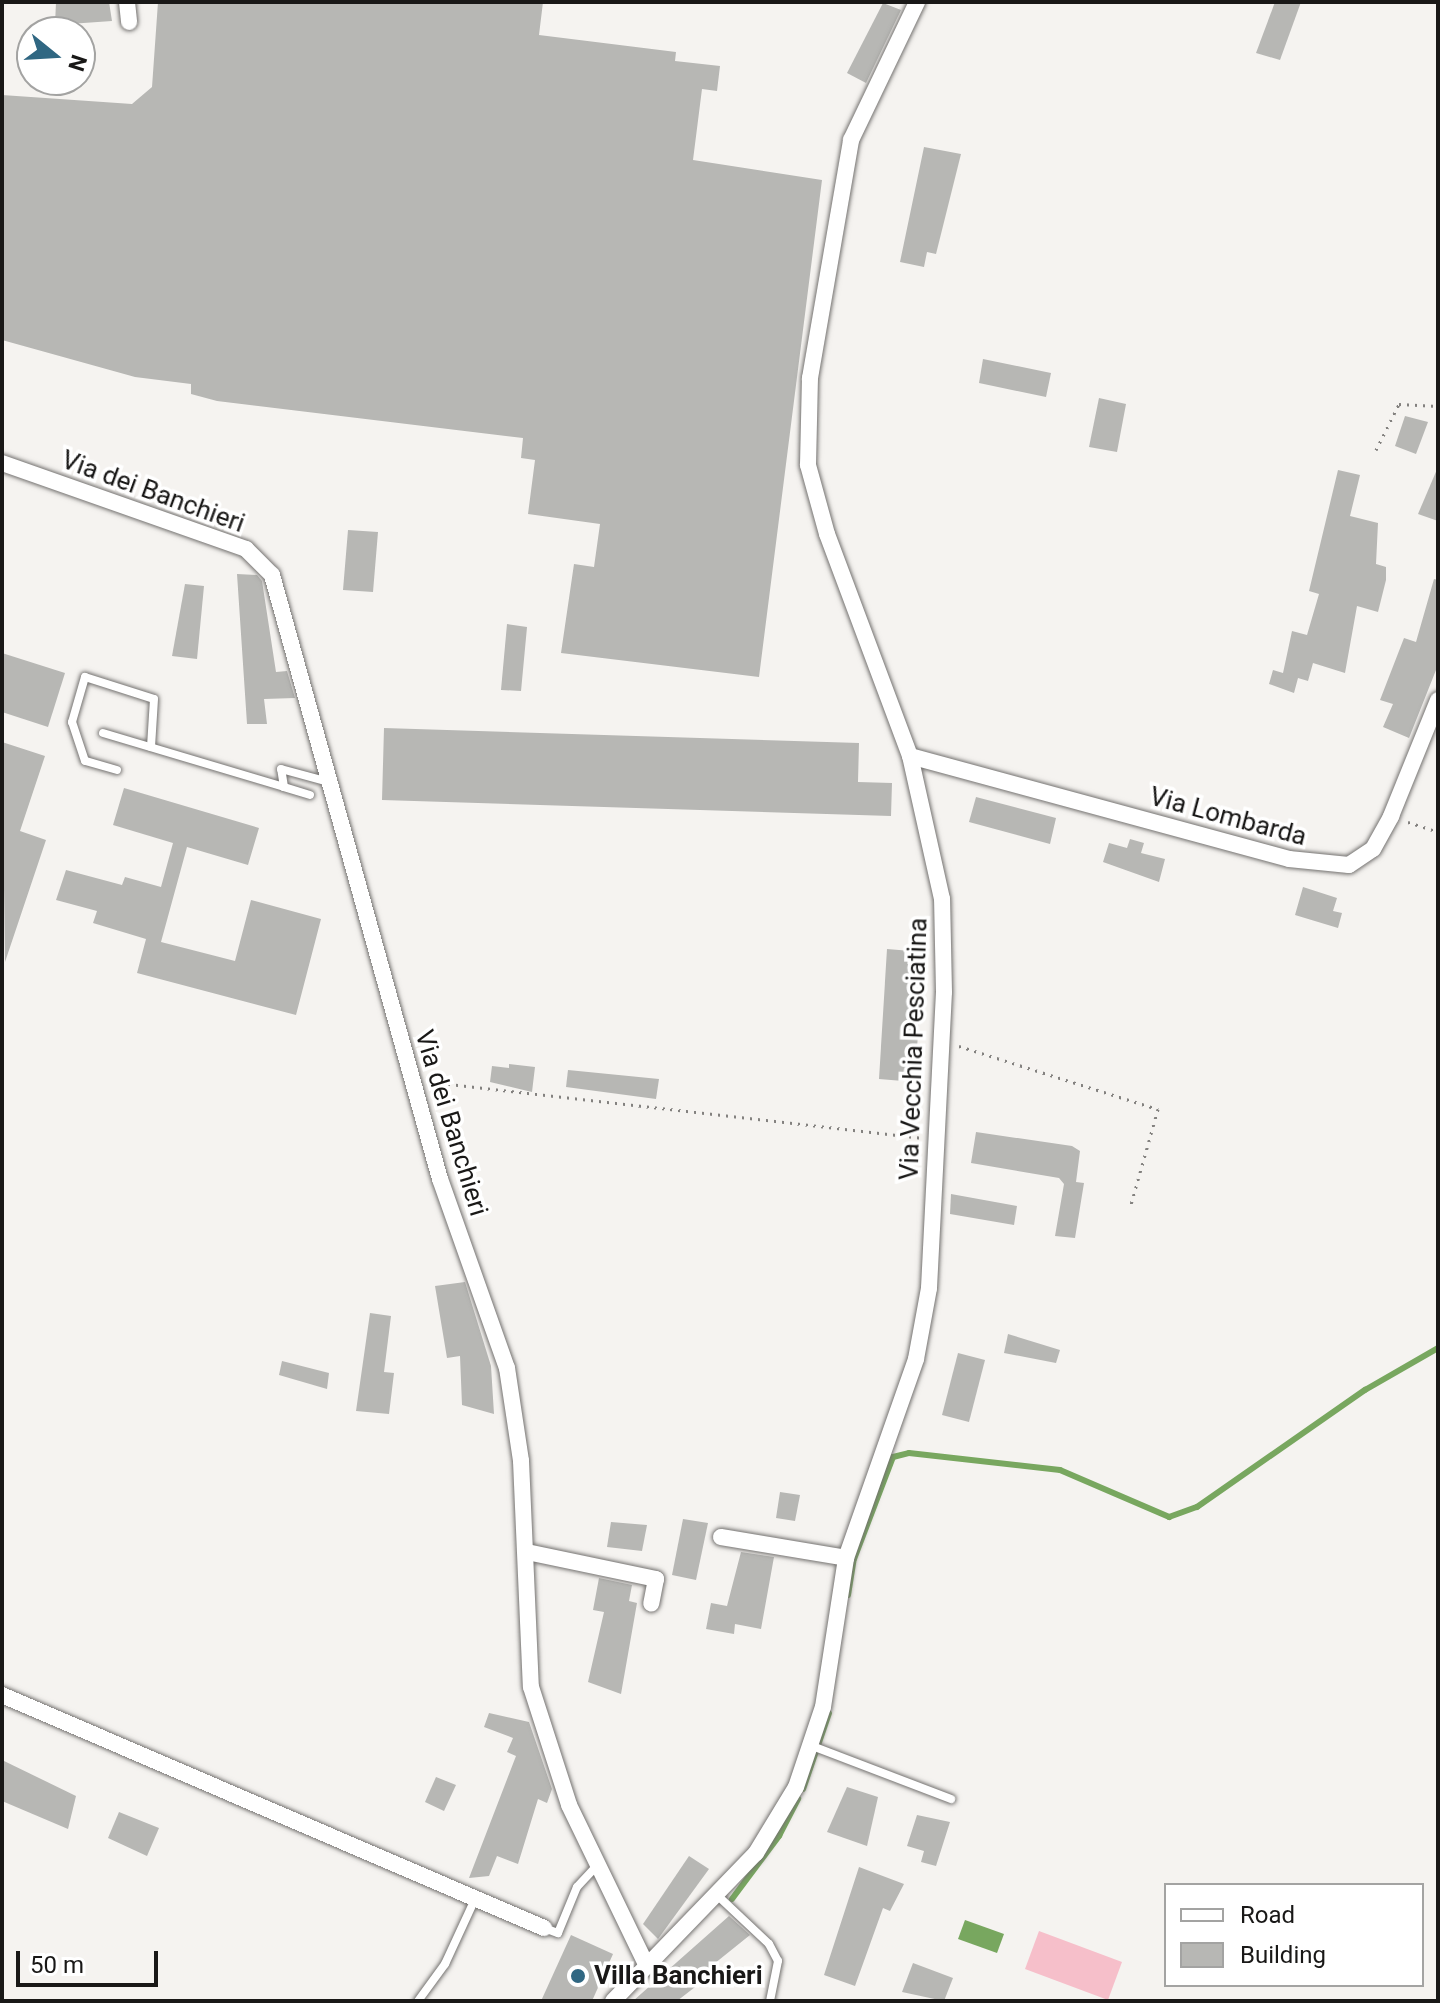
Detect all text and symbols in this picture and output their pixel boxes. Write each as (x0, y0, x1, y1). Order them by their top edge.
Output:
north arrow (16, 16, 96, 96)
text: N (63, 52, 92, 74)
street label: Via dei Banchieri (57, 444, 249, 540)
street label: Via Lombarda (1146, 781, 1310, 853)
street label: Via Vecchia Pesciatina (894, 917, 934, 1181)
street label: Via dei Banchieri (408, 1026, 494, 1220)
legend (1164, 1883, 1424, 1987)
text: Road (1240, 1901, 1295, 1929)
scale bar (20, 1935, 162, 1985)
text: Building (1240, 1941, 1326, 1969)
text: 50 m (30, 1951, 84, 1979)
place label: Villa Banchieri (594, 1960, 763, 1992)
marker: Villa Banchieri (569, 1967, 587, 1985)

